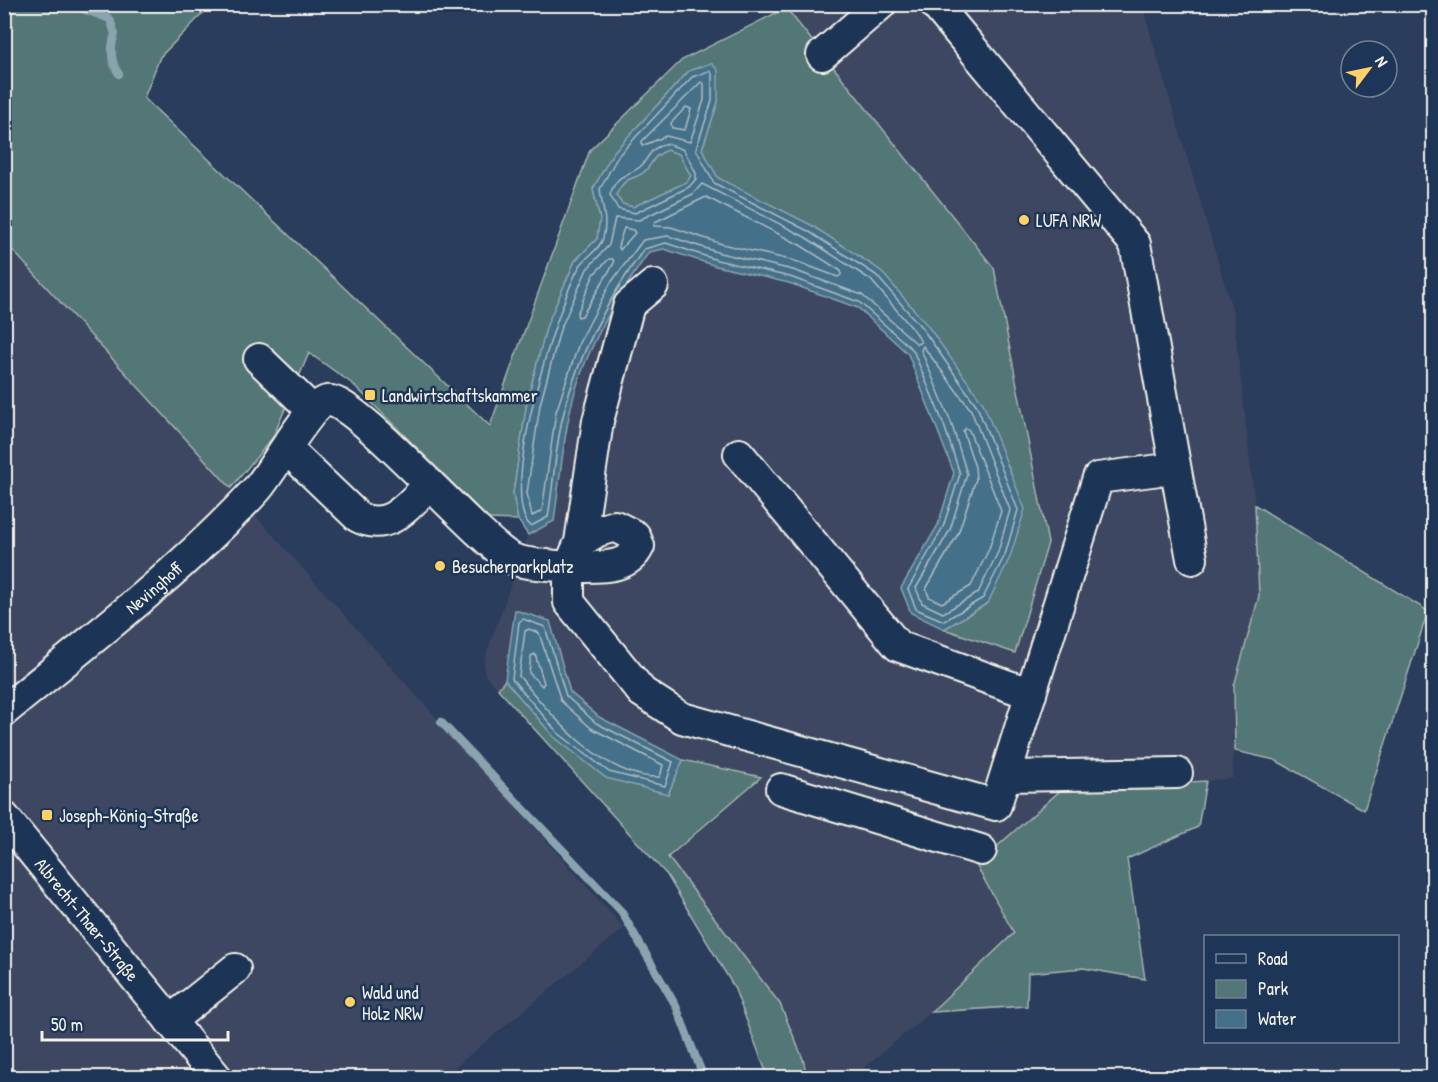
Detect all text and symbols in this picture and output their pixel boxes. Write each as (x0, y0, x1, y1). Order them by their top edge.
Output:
north arrow (1339, 39, 1399, 99)
text: N (1370, 52, 1394, 71)
place label: LUFA NRW (1036, 208, 1101, 233)
marker: LUFA NRW (1017, 213, 1031, 227)
place label: Landwirtschaftskammer (382, 383, 538, 408)
marker: Landwirtschaftskammer (363, 388, 377, 402)
place label: Besucherparkplatz (452, 554, 574, 579)
street label: Nevinghoff (120, 555, 188, 619)
marker: Besucherparkplatz (433, 559, 447, 573)
place label: Joseph-König-Straße (59, 803, 199, 828)
marker: Joseph-König-Straße (40, 808, 54, 822)
street label: Albrecht-Thaer-Straße (29, 852, 145, 986)
legend (1204, 935, 1399, 1043)
text: Road (1258, 946, 1288, 971)
text: Park (1258, 976, 1289, 1001)
place label: Wald und Holz NRW (362, 980, 423, 1026)
marker: Wald und Holz NRW (343, 995, 357, 1009)
scale bar (42, 1004, 228, 1042)
text: Water (1258, 1006, 1296, 1031)
text: 50 m (51, 1012, 83, 1037)

